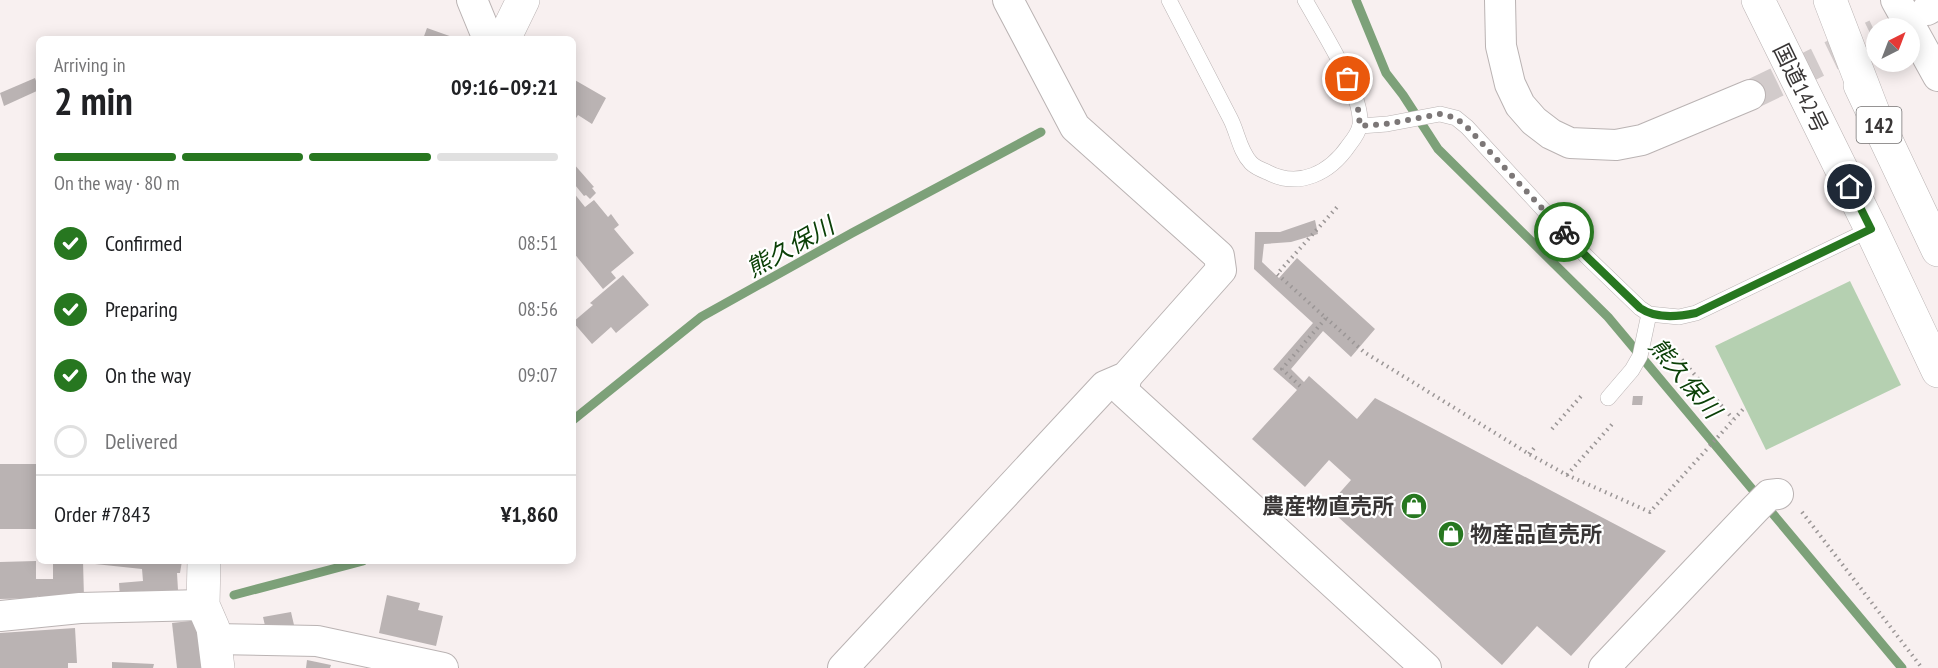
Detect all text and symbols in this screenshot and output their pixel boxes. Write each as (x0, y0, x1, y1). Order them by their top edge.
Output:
north arrow (1866, 18, 1920, 72)
map controls (1866, 18, 1920, 72)
street label: 国道142号 (1767, 39, 1835, 137)
text: Arriving in (54, 52, 126, 78)
pin (1322, 53, 1373, 104)
icon: bag (1331, 62, 1364, 95)
text: 09:16–09:21 (451, 73, 558, 101)
text: 2 min (54, 75, 133, 126)
road number: 142 (1856, 107, 1902, 143)
pin (1824, 161, 1875, 212)
text: On the way · 80 m (54, 170, 180, 196)
icon: home (1833, 170, 1866, 203)
courier (1534, 202, 1594, 262)
water label: 熊久保川 (741, 209, 842, 284)
icon: bike (1548, 216, 1581, 249)
icon: check (54, 227, 87, 260)
text: Confirmed (105, 229, 182, 257)
text: 08:51 (518, 230, 558, 256)
icon: check (54, 293, 87, 326)
text: Preparing (105, 295, 178, 323)
text: 08:56 (518, 296, 558, 322)
water label: 熊久保川 (1642, 331, 1730, 427)
icon: check (54, 359, 87, 392)
text: On the way (105, 361, 191, 389)
text: 09:07 (518, 362, 558, 388)
text: Delivered (105, 427, 178, 455)
shop icon: 農産物直売所 (1399, 491, 1429, 521)
place label: 農産物直売所 (1262, 492, 1394, 520)
text: Order #7843 (54, 500, 151, 528)
text: ¥1,860 (501, 500, 558, 528)
shop icon: 物産品直売所 (1436, 519, 1466, 549)
place label: 物産品直売所 (1470, 520, 1602, 548)

